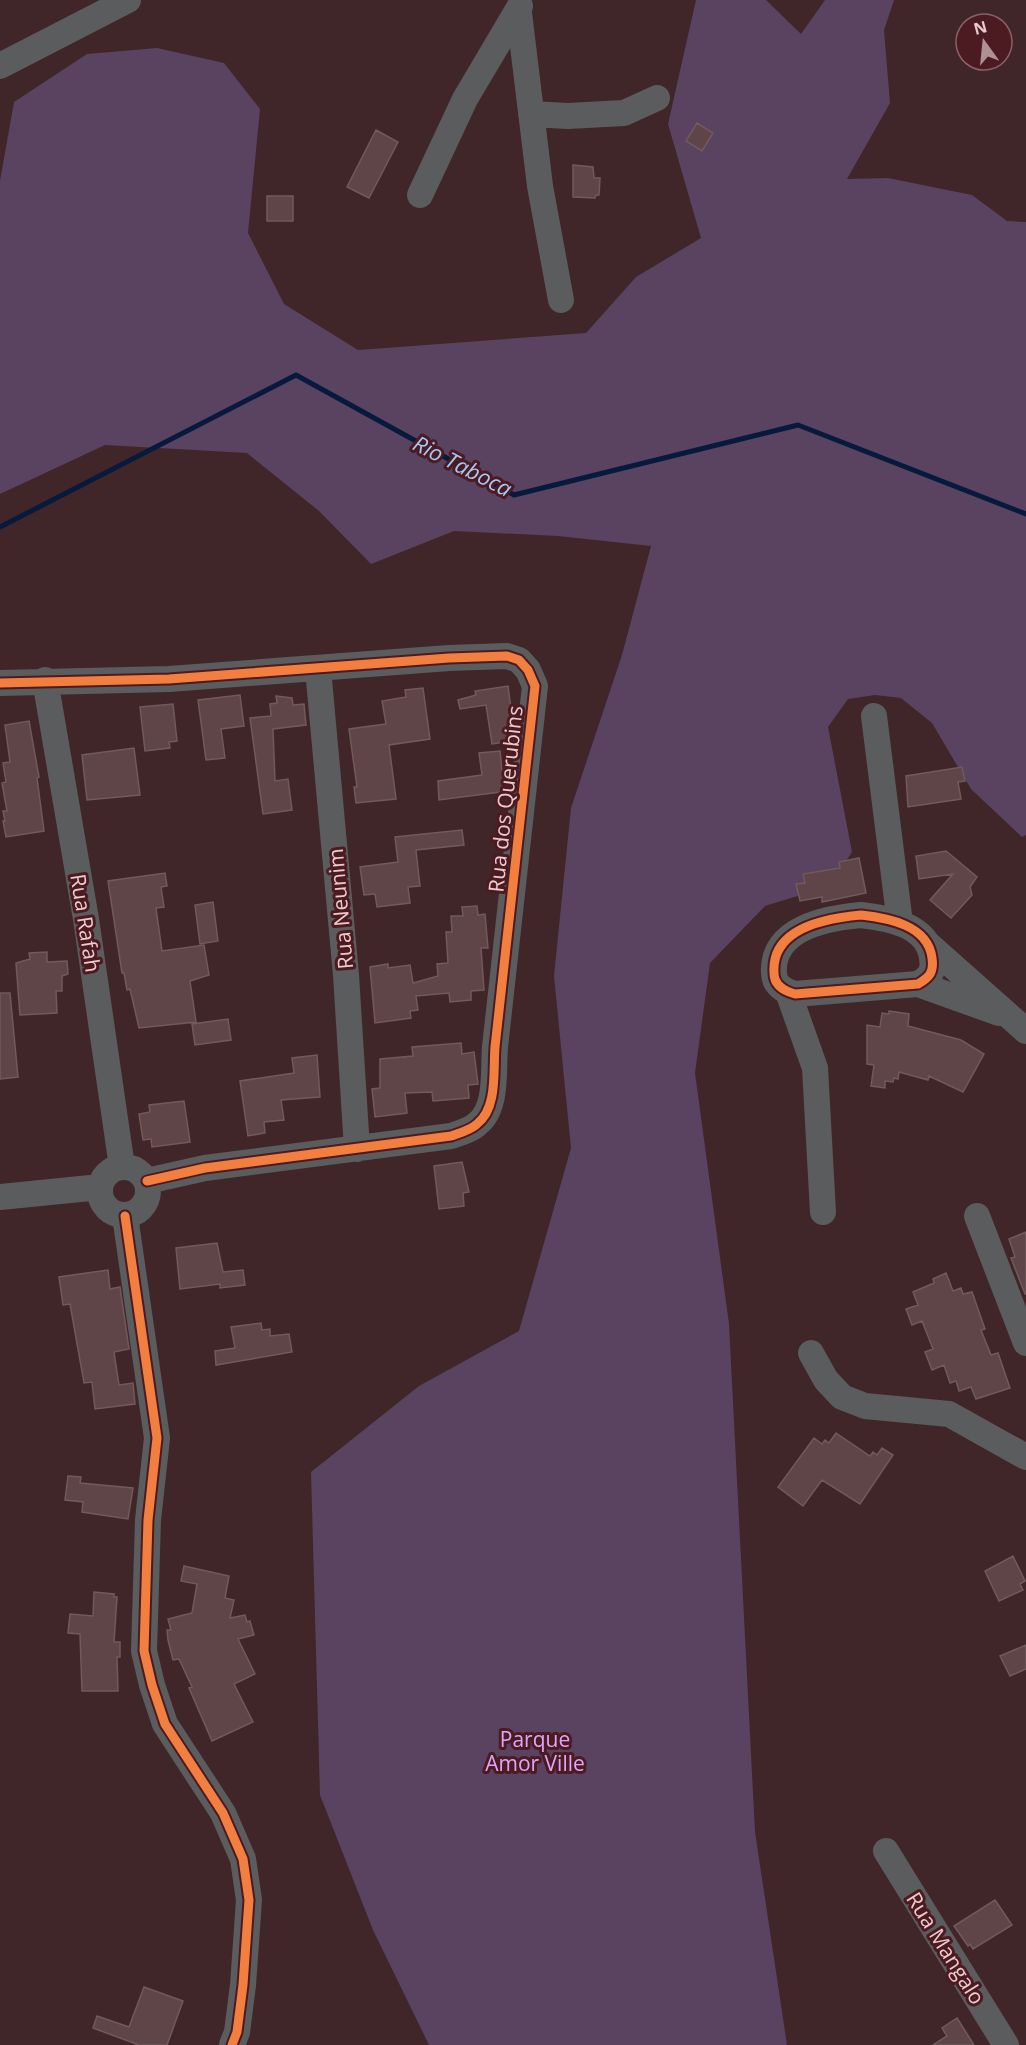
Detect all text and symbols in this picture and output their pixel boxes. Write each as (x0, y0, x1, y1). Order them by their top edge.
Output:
north arrow (954, 12, 1014, 72)
text: N (971, 15, 989, 40)
water label: Rio Taboca (408, 427, 518, 503)
street label: Rua dos Querubins (481, 704, 529, 894)
street label: Rua Neunim (321, 847, 359, 971)
street label: Rua Rafah (64, 872, 108, 974)
park label: Parque Amor Ville (485, 1725, 585, 1777)
street label: Rua Mangalo (900, 1887, 992, 2009)

